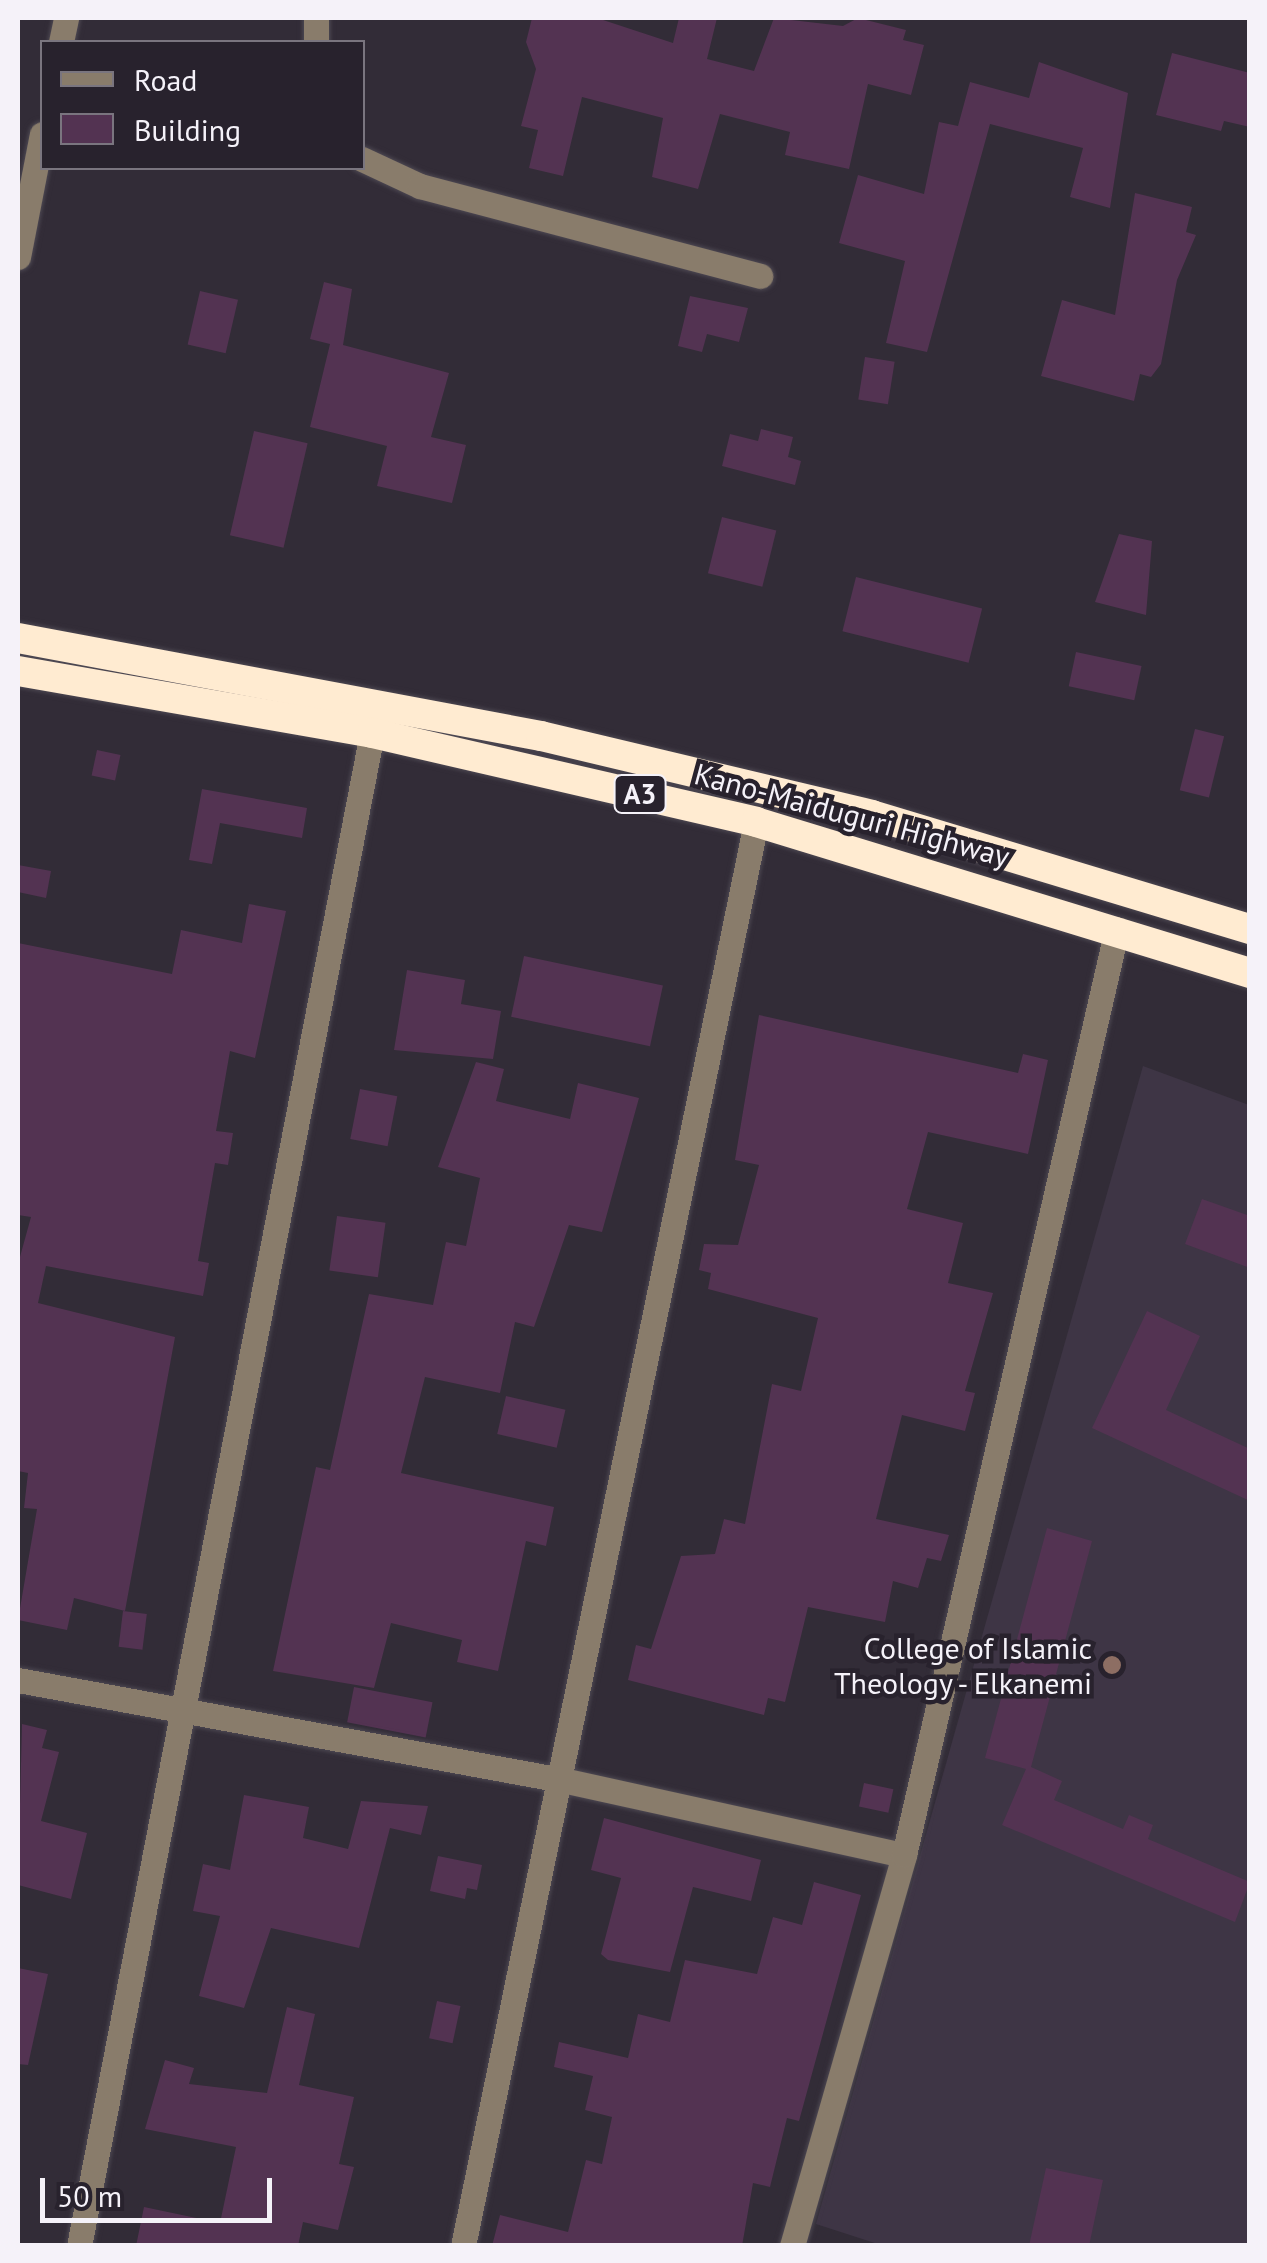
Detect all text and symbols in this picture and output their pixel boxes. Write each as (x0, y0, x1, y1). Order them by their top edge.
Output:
legend (40, 40, 365, 170)
text: Road (134, 60, 198, 99)
text: Building (134, 110, 241, 149)
street label: Kano-Maiduguri Highway (690, 756, 1014, 874)
road number: A3 (612, 771, 668, 817)
place label: College of Islamic Theology - Elkanemi (828, 1630, 1092, 1700)
marker: College of Islamic Theology - Elkanemi (1101, 1654, 1123, 1676)
scale bar (45, 2158, 278, 2220)
text: 50 m (57, 2176, 122, 2215)

